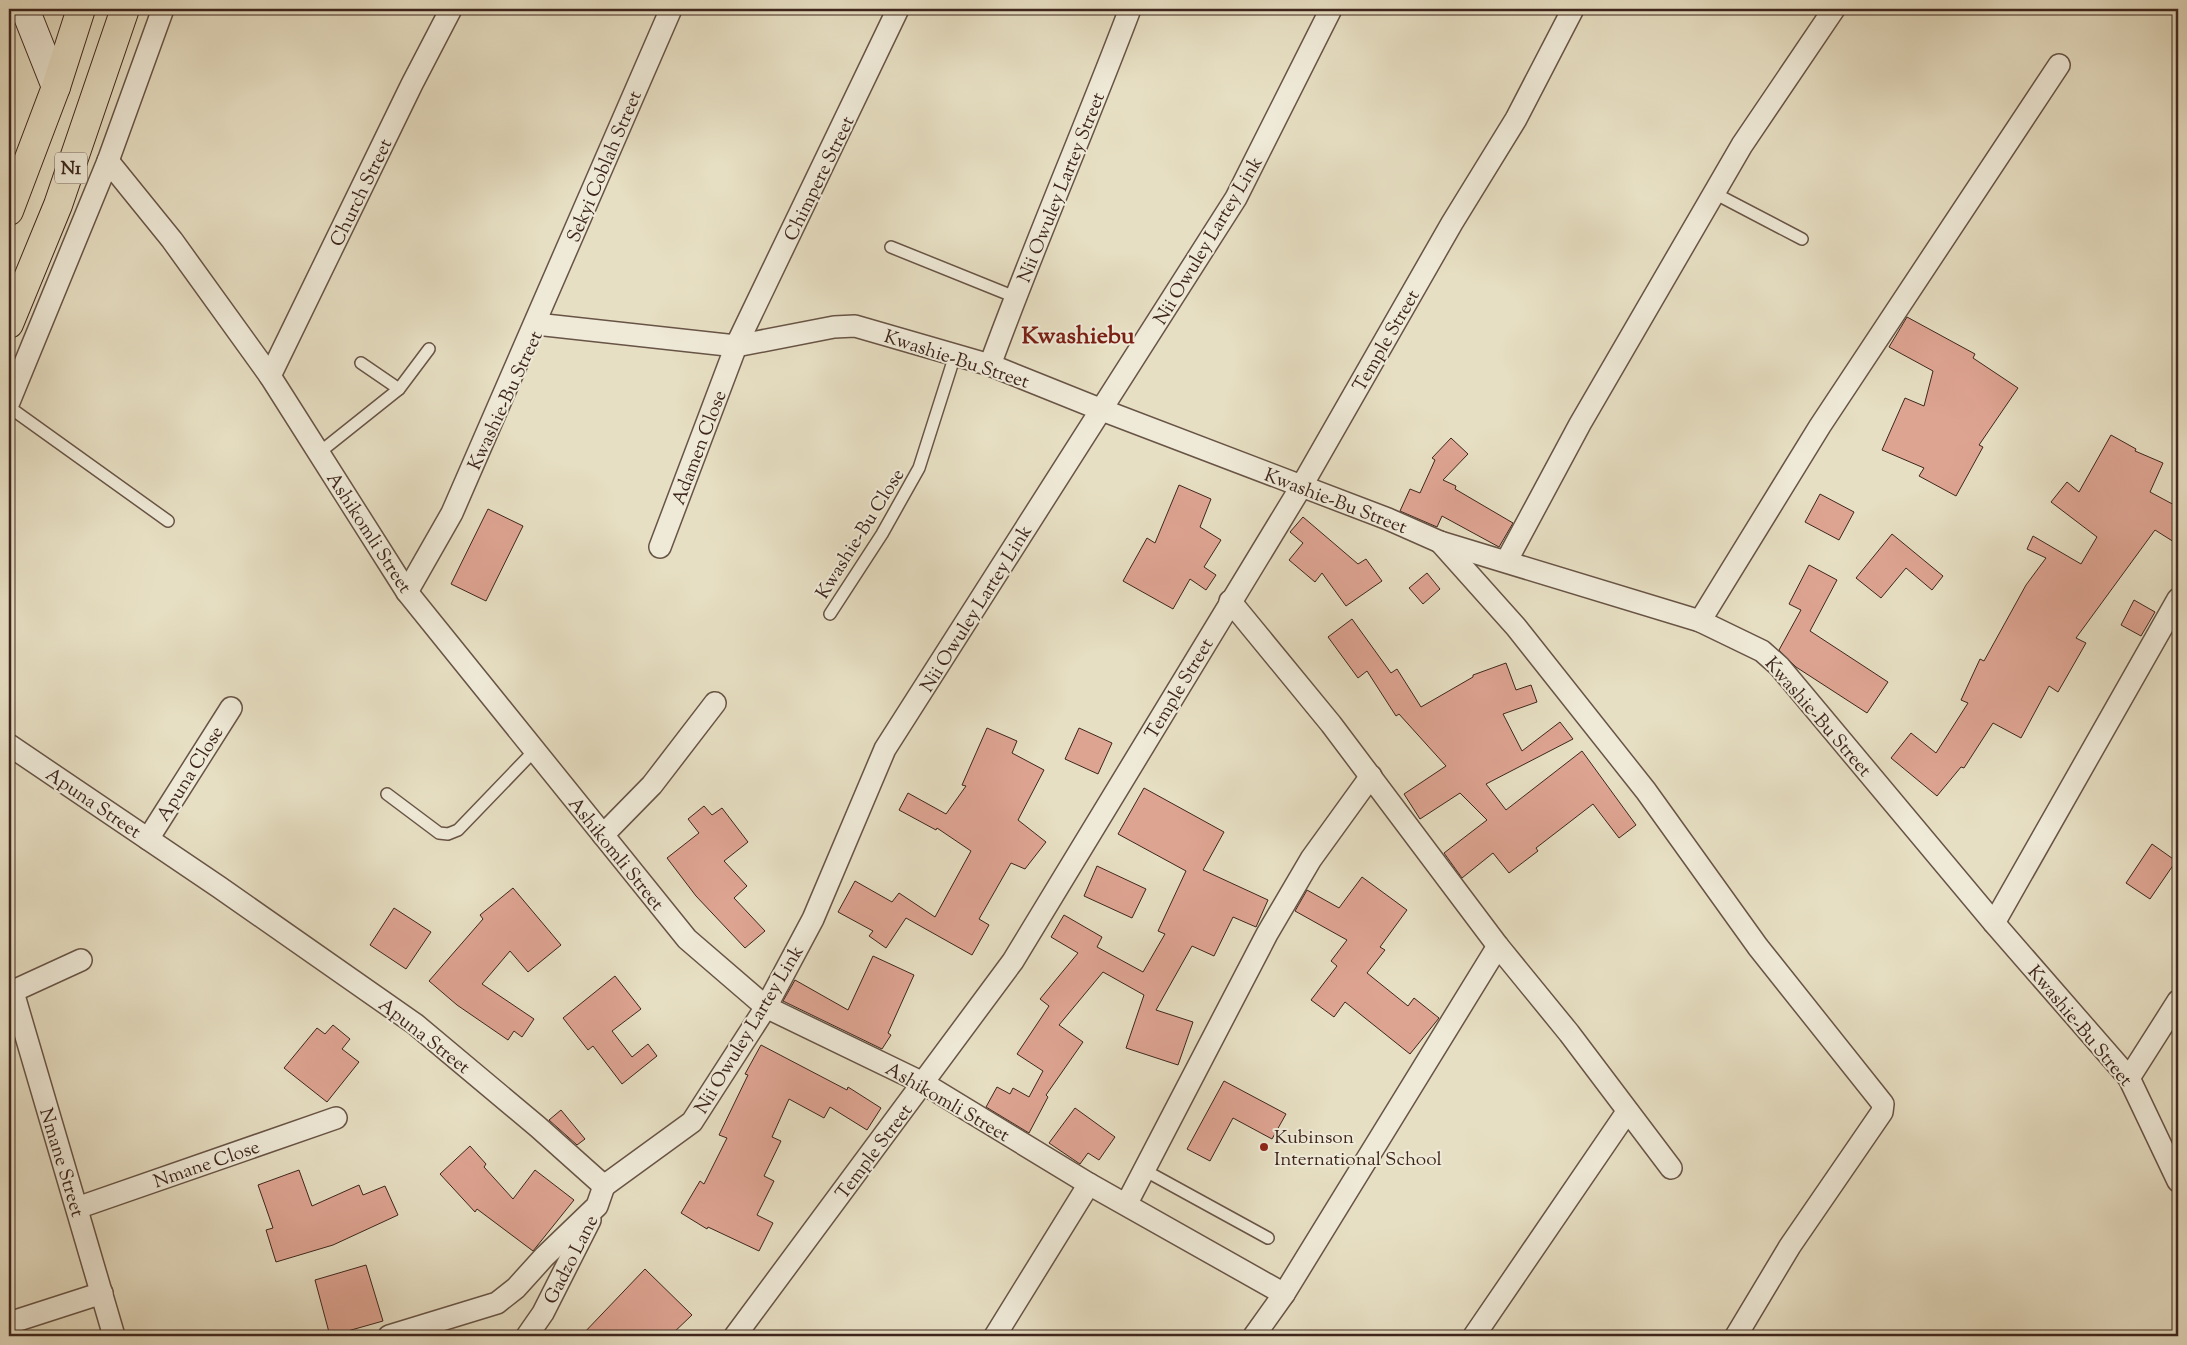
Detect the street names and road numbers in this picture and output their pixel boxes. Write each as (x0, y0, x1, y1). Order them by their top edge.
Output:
street label: Sekyi Coblah Street (561, 86, 650, 247)
street label: Nii Owuley Lartey Street (1012, 88, 1113, 287)
street label: Chimpere Street (778, 112, 862, 246)
street label: Church Street (324, 134, 400, 252)
street label: Nii Owuley Lartey Link (1148, 151, 1271, 331)
road number: N1 (55, 152, 87, 184)
street label: Temple Street (1347, 285, 1428, 397)
street label: Kwashie-Bu Street (880, 324, 1033, 397)
street label: Kwashie-Bu Street (462, 326, 551, 475)
street label: Adamen Close (666, 387, 735, 509)
street label: Kwashie-Bu Street (1260, 463, 1411, 542)
street label: Kwashie-Bu Close (810, 464, 912, 605)
street label: Ashikomli Street (319, 468, 417, 600)
street label: Nii Owuley Lartey Link (915, 520, 1040, 698)
street label: Temple Street (1139, 633, 1221, 745)
street label: Kwashie-Bu Street (1757, 652, 1877, 784)
street label: Apuna Close (151, 721, 231, 827)
street label: Apuna Street (40, 762, 146, 846)
street label: Ashikomli Street (561, 792, 670, 918)
street label: Nii Owuley Lartey Link (689, 940, 812, 1120)
street label: Kwashie-Bu Street (2020, 960, 2138, 1093)
street label: Apuna Street (372, 993, 475, 1082)
street label: Ashikomli Street (880, 1057, 1014, 1150)
street label: Temple Street (830, 1099, 920, 1206)
street label: Nmane Street (31, 1105, 90, 1221)
street label: Nmane Close (150, 1135, 264, 1196)
street label: Gadzo Lane (538, 1211, 606, 1309)

